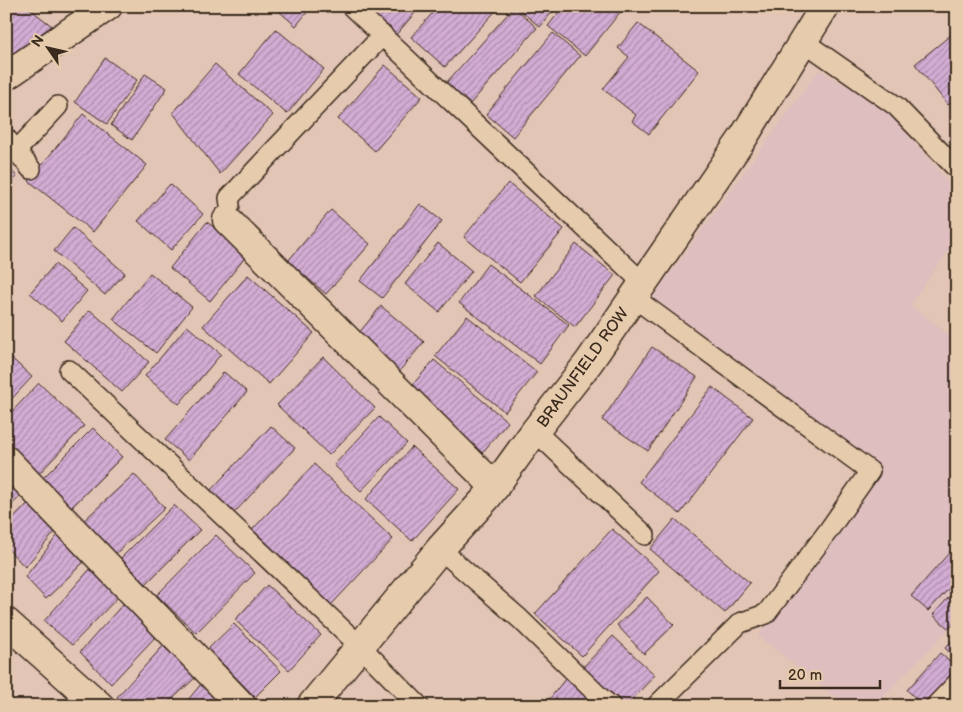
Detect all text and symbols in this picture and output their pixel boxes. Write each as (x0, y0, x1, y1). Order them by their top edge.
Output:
north arrow (22, 22, 72, 72)
text: N (28, 32, 48, 50)
street label: BRAUNFIELD ROW (533, 304, 633, 431)
scale bar (780, 657, 880, 689)
text: 20 m (788, 666, 822, 685)

